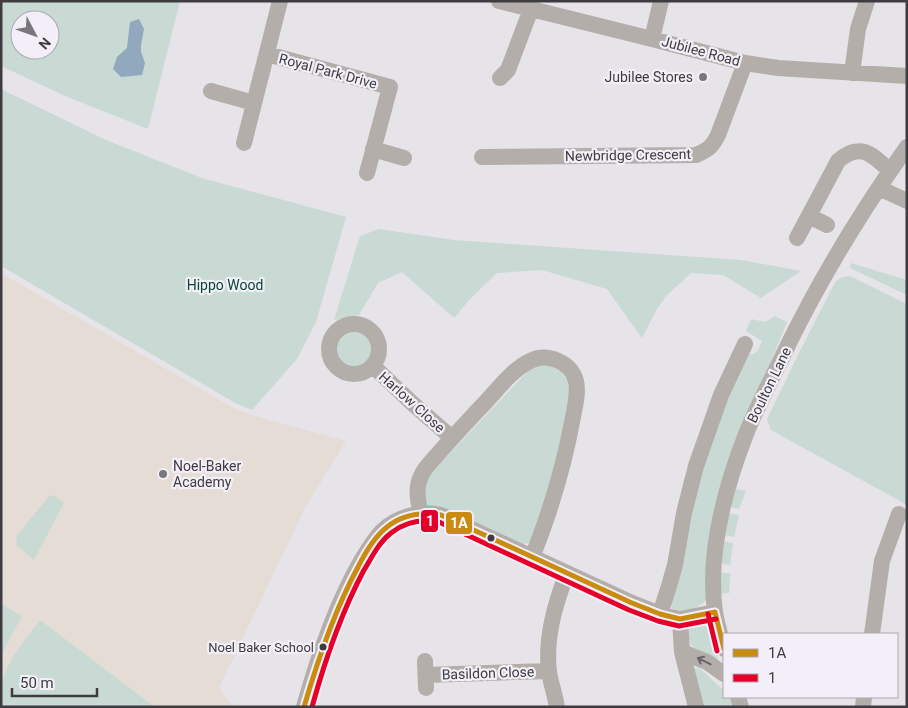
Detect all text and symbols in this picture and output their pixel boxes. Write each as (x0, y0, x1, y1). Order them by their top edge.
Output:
north arrow (10, 10, 60, 60)
street label: Jubilee Road (660, 33, 742, 69)
text: N (36, 35, 54, 53)
street label: Royal Park Drive (277, 50, 379, 92)
place label: Jubilee Stores (605, 69, 693, 85)
marker: Jubilee Stores (697, 71, 709, 83)
street label: Newbridge Crescent (565, 146, 692, 164)
park label: Hippo Wood (187, 277, 263, 293)
street label: Boulton Lane (744, 345, 794, 425)
street label: Harlow Close (376, 368, 448, 436)
place label: Noel-Baker Academy (173, 458, 241, 490)
marker: Noel-Baker Academy (157, 468, 169, 480)
line badge: 1 (420, 509, 439, 533)
line badge: 1A (445, 511, 473, 535)
text: 1 (426, 513, 434, 529)
text: 1A (450, 515, 468, 531)
unlabelled marker (486, 533, 496, 543)
legend (723, 633, 898, 698)
place label: Noel Baker School (208, 640, 314, 655)
marker: Noel Baker School (318, 642, 328, 652)
text: 1A (768, 644, 786, 662)
one-way arrow (697, 656, 712, 665)
street label: Basildon Close (441, 663, 535, 683)
scale bar (12, 666, 98, 698)
text: 1 (768, 669, 776, 687)
text: 50 m (20, 674, 54, 692)

